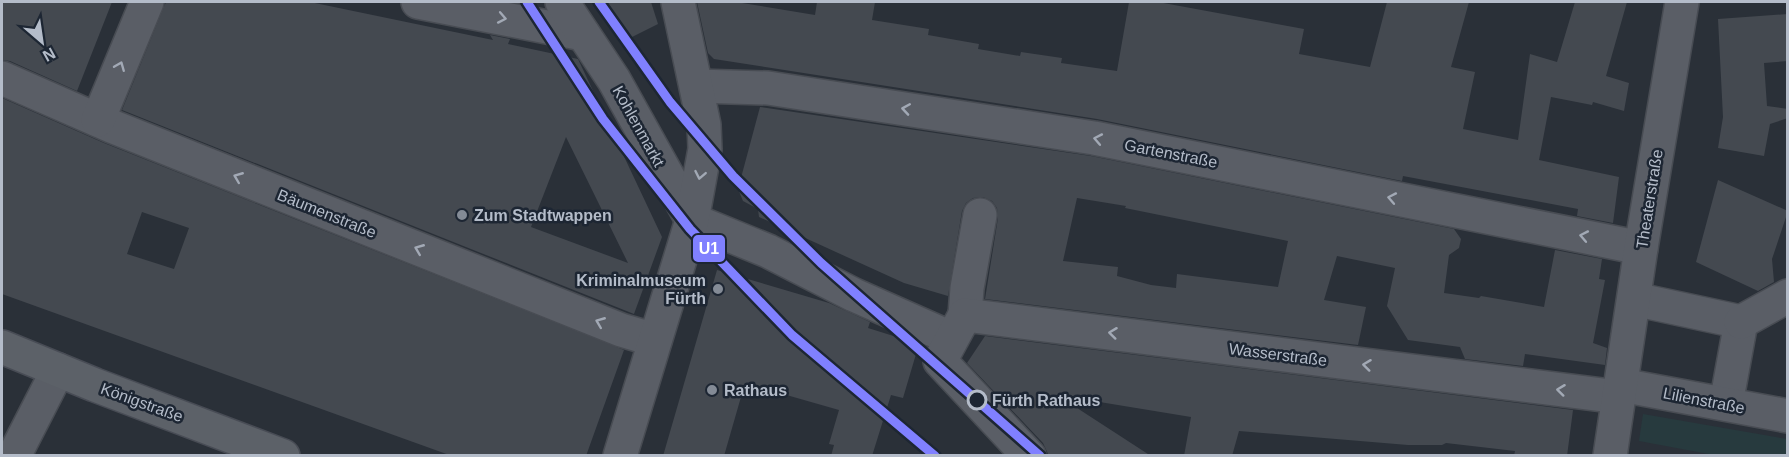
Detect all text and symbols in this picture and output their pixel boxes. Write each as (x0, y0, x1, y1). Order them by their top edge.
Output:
one-way arrow (497, 11, 507, 24)
north arrow (12, 12, 72, 72)
text: N (40, 44, 58, 65)
one-way arrow (113, 61, 125, 72)
street label: Kohlenmarkt (609, 83, 668, 170)
one-way arrow (901, 103, 911, 116)
one-way arrow (1093, 133, 1103, 146)
street label: Gartenstraße (1123, 136, 1219, 171)
street label: Theaterstraße (1633, 148, 1666, 250)
one-way arrow (694, 170, 707, 180)
one-way arrow (233, 172, 244, 184)
street label: Bäumenstraße (275, 186, 379, 241)
one-way arrow (1388, 192, 1398, 205)
place label: Zum Stadtwappen (474, 207, 612, 224)
marker: Zum Stadtwappen (455, 208, 469, 222)
one-way arrow (1579, 230, 1589, 243)
line badge: U1 (692, 234, 726, 263)
text: U1 (699, 240, 719, 257)
one-way arrow (414, 244, 424, 257)
place label: Kriminalmuseum Fürth (576, 272, 706, 307)
marker: Kriminalmuseum Fürth (711, 282, 725, 296)
one-way arrow (595, 317, 606, 329)
one-way arrow (1108, 328, 1117, 340)
street label: Wasserstraße (1228, 340, 1328, 369)
one-way arrow (1363, 359, 1372, 372)
street label: Königstraße (98, 380, 185, 425)
place label: Rathaus (724, 382, 787, 399)
marker: Rathaus (705, 383, 719, 397)
one-way arrow (1556, 384, 1565, 397)
street label: Lilienstraße (1662, 384, 1746, 417)
marker: Fürth Rathaus (967, 390, 987, 410)
place label: Fürth Rathaus (992, 392, 1101, 409)

